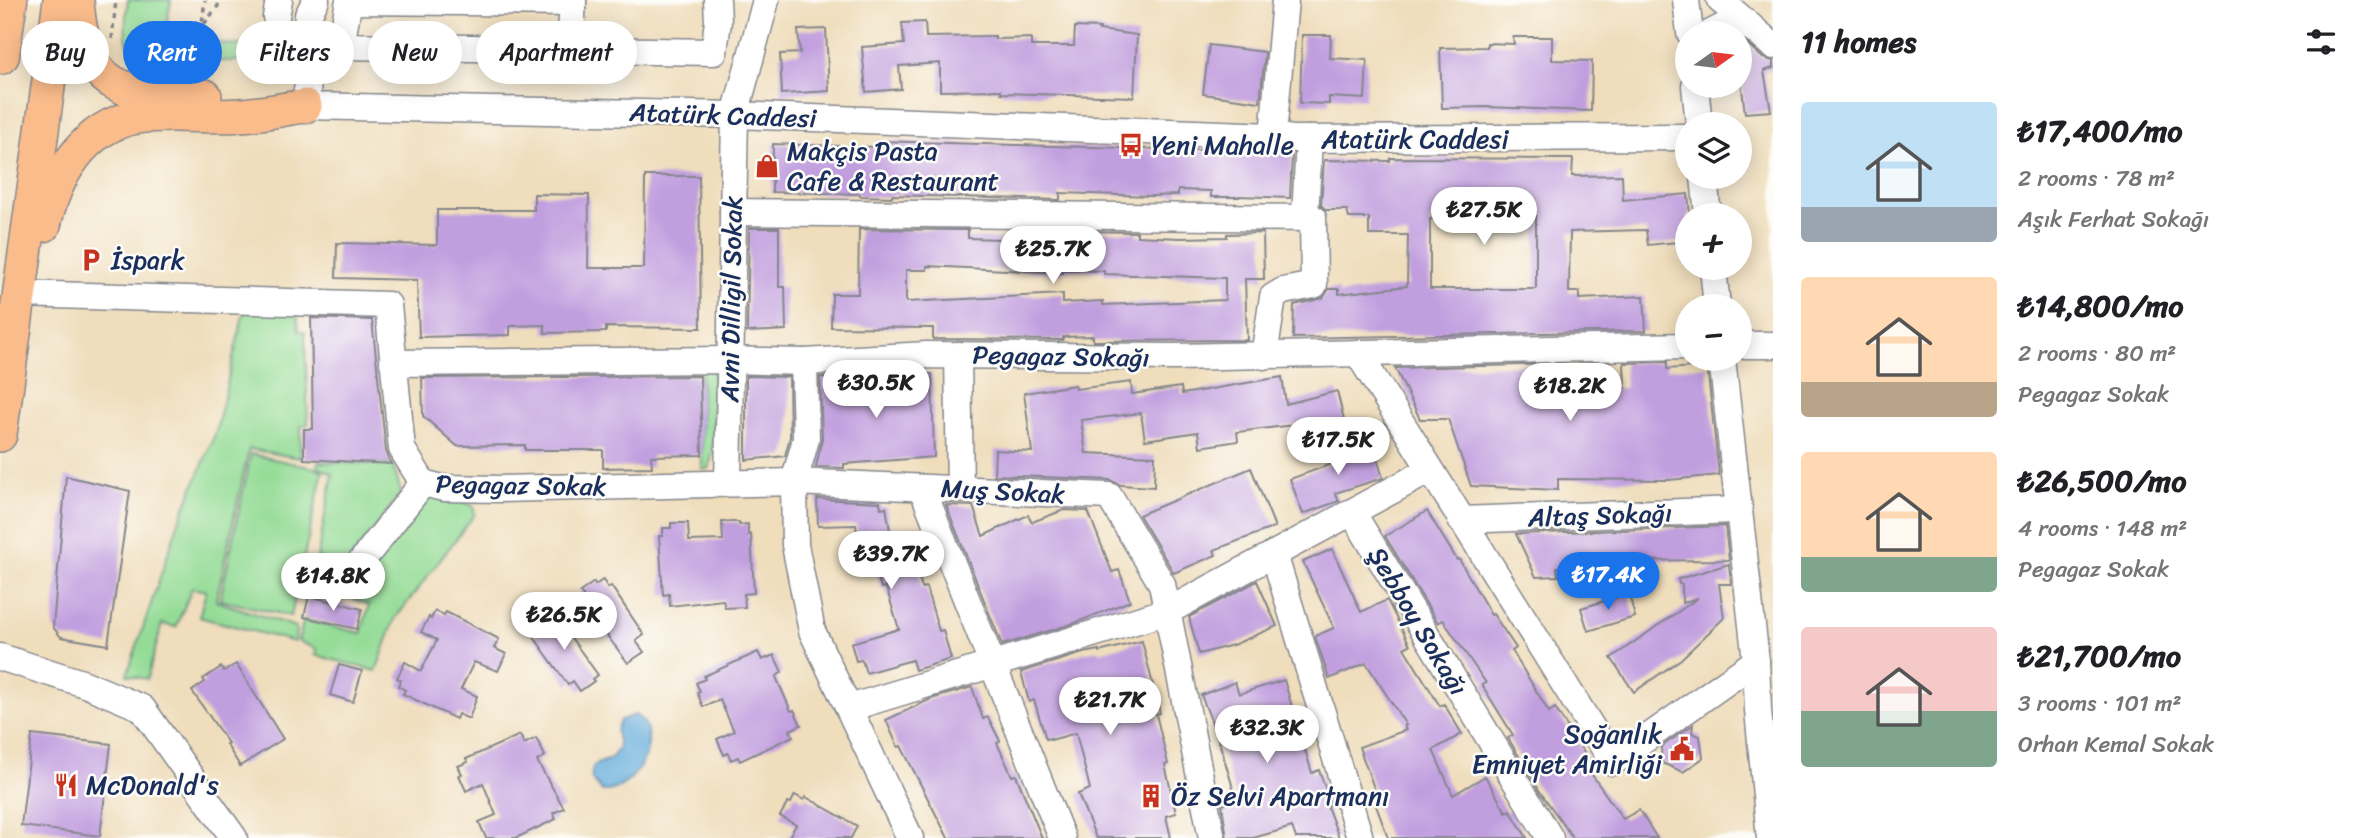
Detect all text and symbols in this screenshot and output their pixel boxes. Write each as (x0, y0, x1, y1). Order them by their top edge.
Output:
text: 11 homes (1801, 15, 1916, 69)
chip: Buy (21, 21, 109, 84)
chip: Rent (123, 21, 222, 84)
chip: Filters (236, 21, 354, 84)
chip: New (368, 21, 462, 84)
chip: Apartment (476, 21, 637, 84)
north arrow (1675, 21, 1752, 98)
map controls (1675, 21, 1752, 371)
icon: filters (2302, 23, 2340, 61)
street label: Atatürk Caddesi (628, 89, 818, 141)
text: ₺17,400/mo (2018, 104, 2182, 158)
button: layers (1675, 112, 1752, 189)
street label: Atatürk Caddesi (1320, 116, 1509, 162)
place label: Yeni Mahalle (1151, 122, 1294, 168)
place label: Makçis Pasta Cafe & Restaurant (787, 128, 999, 204)
icon: home (1857, 130, 1941, 214)
bus stop icon: Yeni Mahalle (1117, 131, 1145, 159)
shop icon: Makçis Pasta Cafe & Restaurant (753, 152, 781, 180)
text: 2 rooms · 78 m² (2018, 158, 2175, 199)
pin: ₺27.5K (1427, 188, 1541, 247)
text: ₺27.5K (1447, 189, 1521, 230)
street label: Avni Dilligil Sokak (706, 195, 756, 404)
text: Aşık Ferhat Sokağı (2018, 199, 2209, 240)
button: + (1675, 203, 1752, 280)
pin: ₺25.7K (996, 226, 1110, 286)
text: ₺25.7K (1016, 228, 1090, 269)
place label: İspark (110, 237, 185, 283)
parking icon: İspark (77, 246, 105, 274)
text: ₺14,800/mo (2018, 279, 2183, 333)
button: − (1675, 294, 1752, 371)
icon: home (1857, 305, 1941, 389)
street label: Pegagaz Sokağı (972, 331, 1150, 381)
text: 2 rooms · 80 m² (2018, 333, 2176, 374)
pin: ₺30.5K (819, 360, 933, 420)
text: ₺30.5K (839, 362, 913, 403)
pin: ₺18.2K (1513, 364, 1627, 423)
text: ₺18.2K (1535, 365, 1605, 406)
text: Pegagaz Sokak (2018, 374, 2169, 415)
pin: ₺17.5K (1281, 418, 1395, 477)
text: ₺17.5K (1303, 419, 1373, 460)
text: ₺26,500/mo (2018, 454, 2186, 508)
street label: Pegagaz Sokak (435, 461, 607, 509)
street label: Muş Sokak (940, 465, 1066, 517)
icon: home (1857, 480, 1941, 564)
street label: Altaş Sokağı (1526, 489, 1673, 541)
text: 4 rooms · 148 m² (2018, 508, 2187, 549)
pin: ₺39.7K (834, 532, 948, 591)
text: ₺39.7K (854, 533, 928, 574)
street label: Şebboy Sokağı (1355, 537, 1481, 705)
text: Pegagaz Sokak (2018, 549, 2169, 590)
pin: ₺17.4K (1551, 552, 1665, 612)
pin: ₺14.8K (276, 554, 390, 613)
text: ₺17.4K (1572, 554, 1644, 595)
text: ₺14.8K (297, 555, 369, 596)
pin: ₺26.5K (507, 592, 621, 652)
text: ₺26.5K (527, 594, 601, 635)
text: ₺21,700/mo (2018, 629, 2181, 683)
icon: home (1857, 655, 1941, 739)
pin: ₺21.7K (1053, 678, 1167, 737)
text: ₺21.7K (1075, 679, 1145, 720)
text: 3 rooms · 101 m² (2018, 683, 2182, 724)
pin: ₺32.3K (1210, 706, 1324, 765)
text: ₺32.3K (1231, 707, 1303, 748)
place label: Soğanlık Emniyet Amirliği (1472, 711, 1663, 787)
text: Orhan Kemal Sokak (2018, 724, 2214, 765)
public building icon: Soğanlık Emniyet Amirliği (1668, 735, 1696, 763)
place label: McDonald's (86, 762, 219, 808)
restaurant icon: McDonald's (52, 771, 80, 799)
place label: Öz Selvi Apartmanı (1171, 773, 1389, 819)
building icon: Öz Selvi Apartmanı (1137, 782, 1165, 810)

